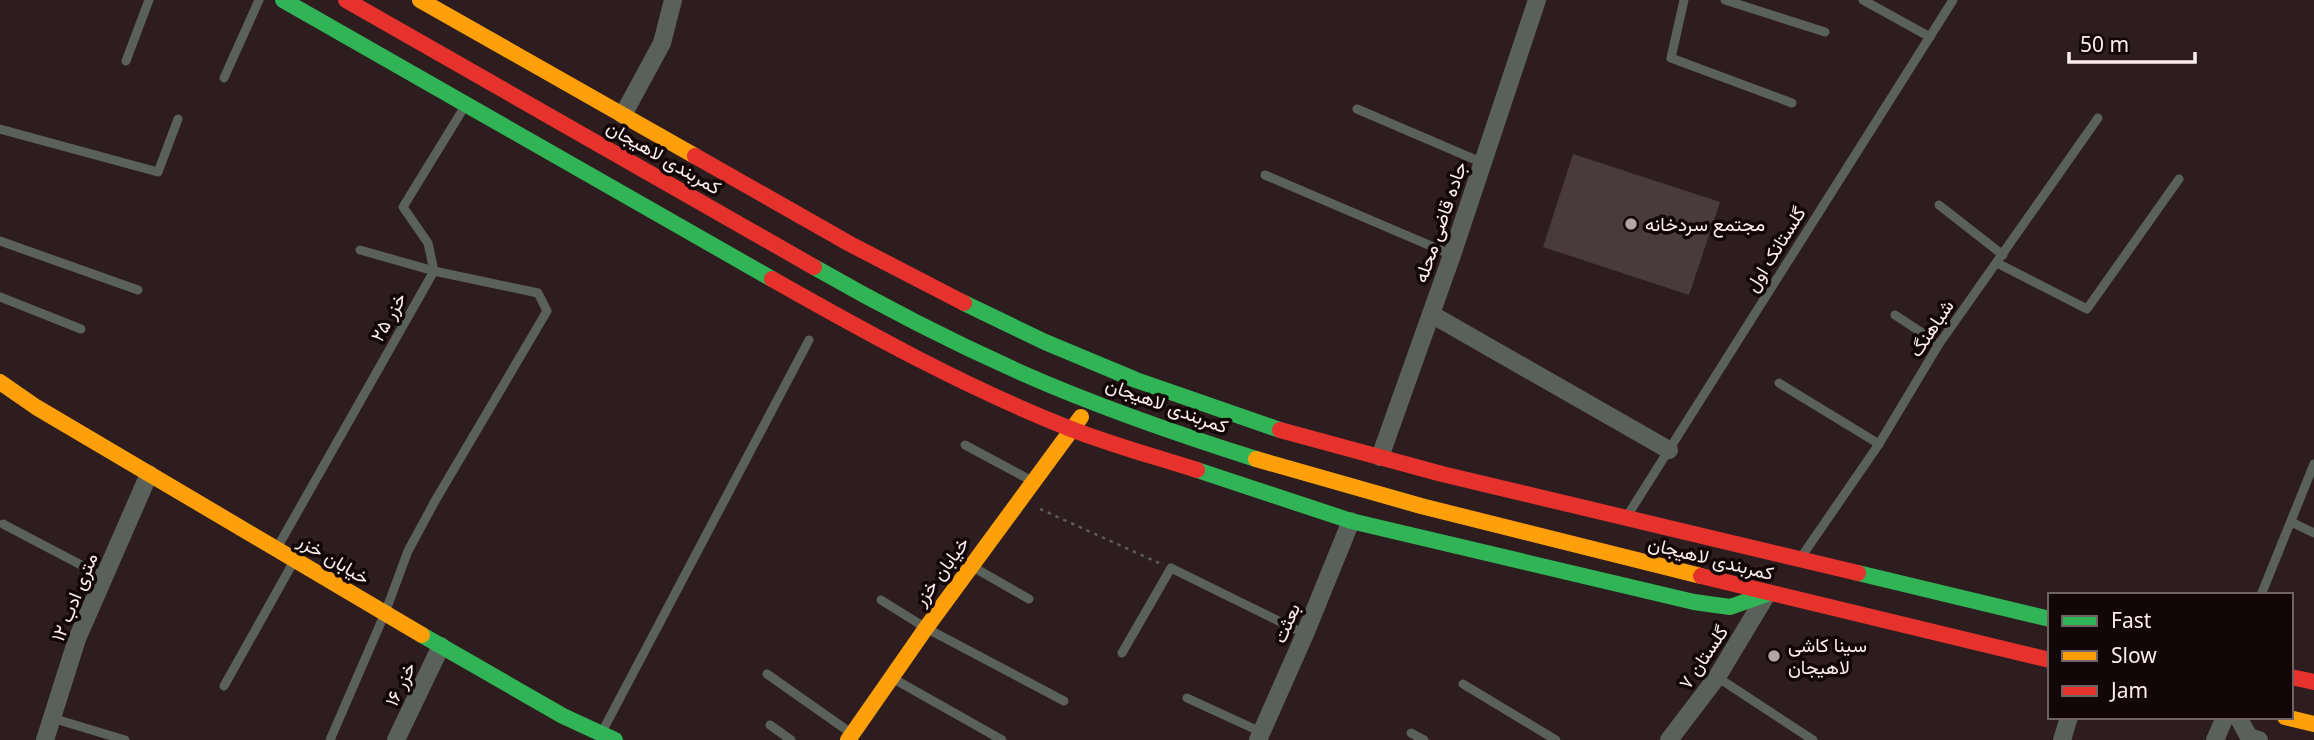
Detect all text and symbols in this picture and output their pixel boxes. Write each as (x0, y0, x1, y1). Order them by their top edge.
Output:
scale bar (2069, 21, 2195, 65)
text: 50 m (2080, 30, 2129, 58)
street label: کمربندی لاهیجان (602, 114, 726, 200)
street label: جاده قاضی محله (1407, 158, 1473, 286)
street label: گلستانک اول (1739, 201, 1811, 297)
place label: مجتمع سردخانه (1645, 211, 1765, 238)
marker: مجتمع سردخانه (1623, 216, 1639, 232)
street label: خزر ۲۵ (364, 288, 412, 346)
street label: شباهنگ (1902, 294, 1960, 362)
street label: کمربندی لاهیجان (1102, 371, 1232, 439)
street label: خیابان خزر (292, 527, 375, 591)
street label: کمربندی لاهیجان (1646, 530, 1776, 586)
street label: خیابان خزر (907, 531, 975, 612)
street label: ۱۲ متری ادب (45, 549, 103, 645)
legend (2048, 593, 2293, 719)
street label: بعثت (1266, 599, 1306, 647)
text: Fast (2111, 606, 2152, 634)
street label: گلستان ۷ (1672, 620, 1734, 694)
place label: سینا کاشی لاهیجان (1788, 632, 1867, 680)
text: Slow (2111, 641, 2157, 669)
marker: سینا کاشی لاهیجان (1766, 648, 1782, 664)
street label: خزر ۱۶ (378, 658, 422, 710)
text: Jam (2109, 676, 2148, 704)

